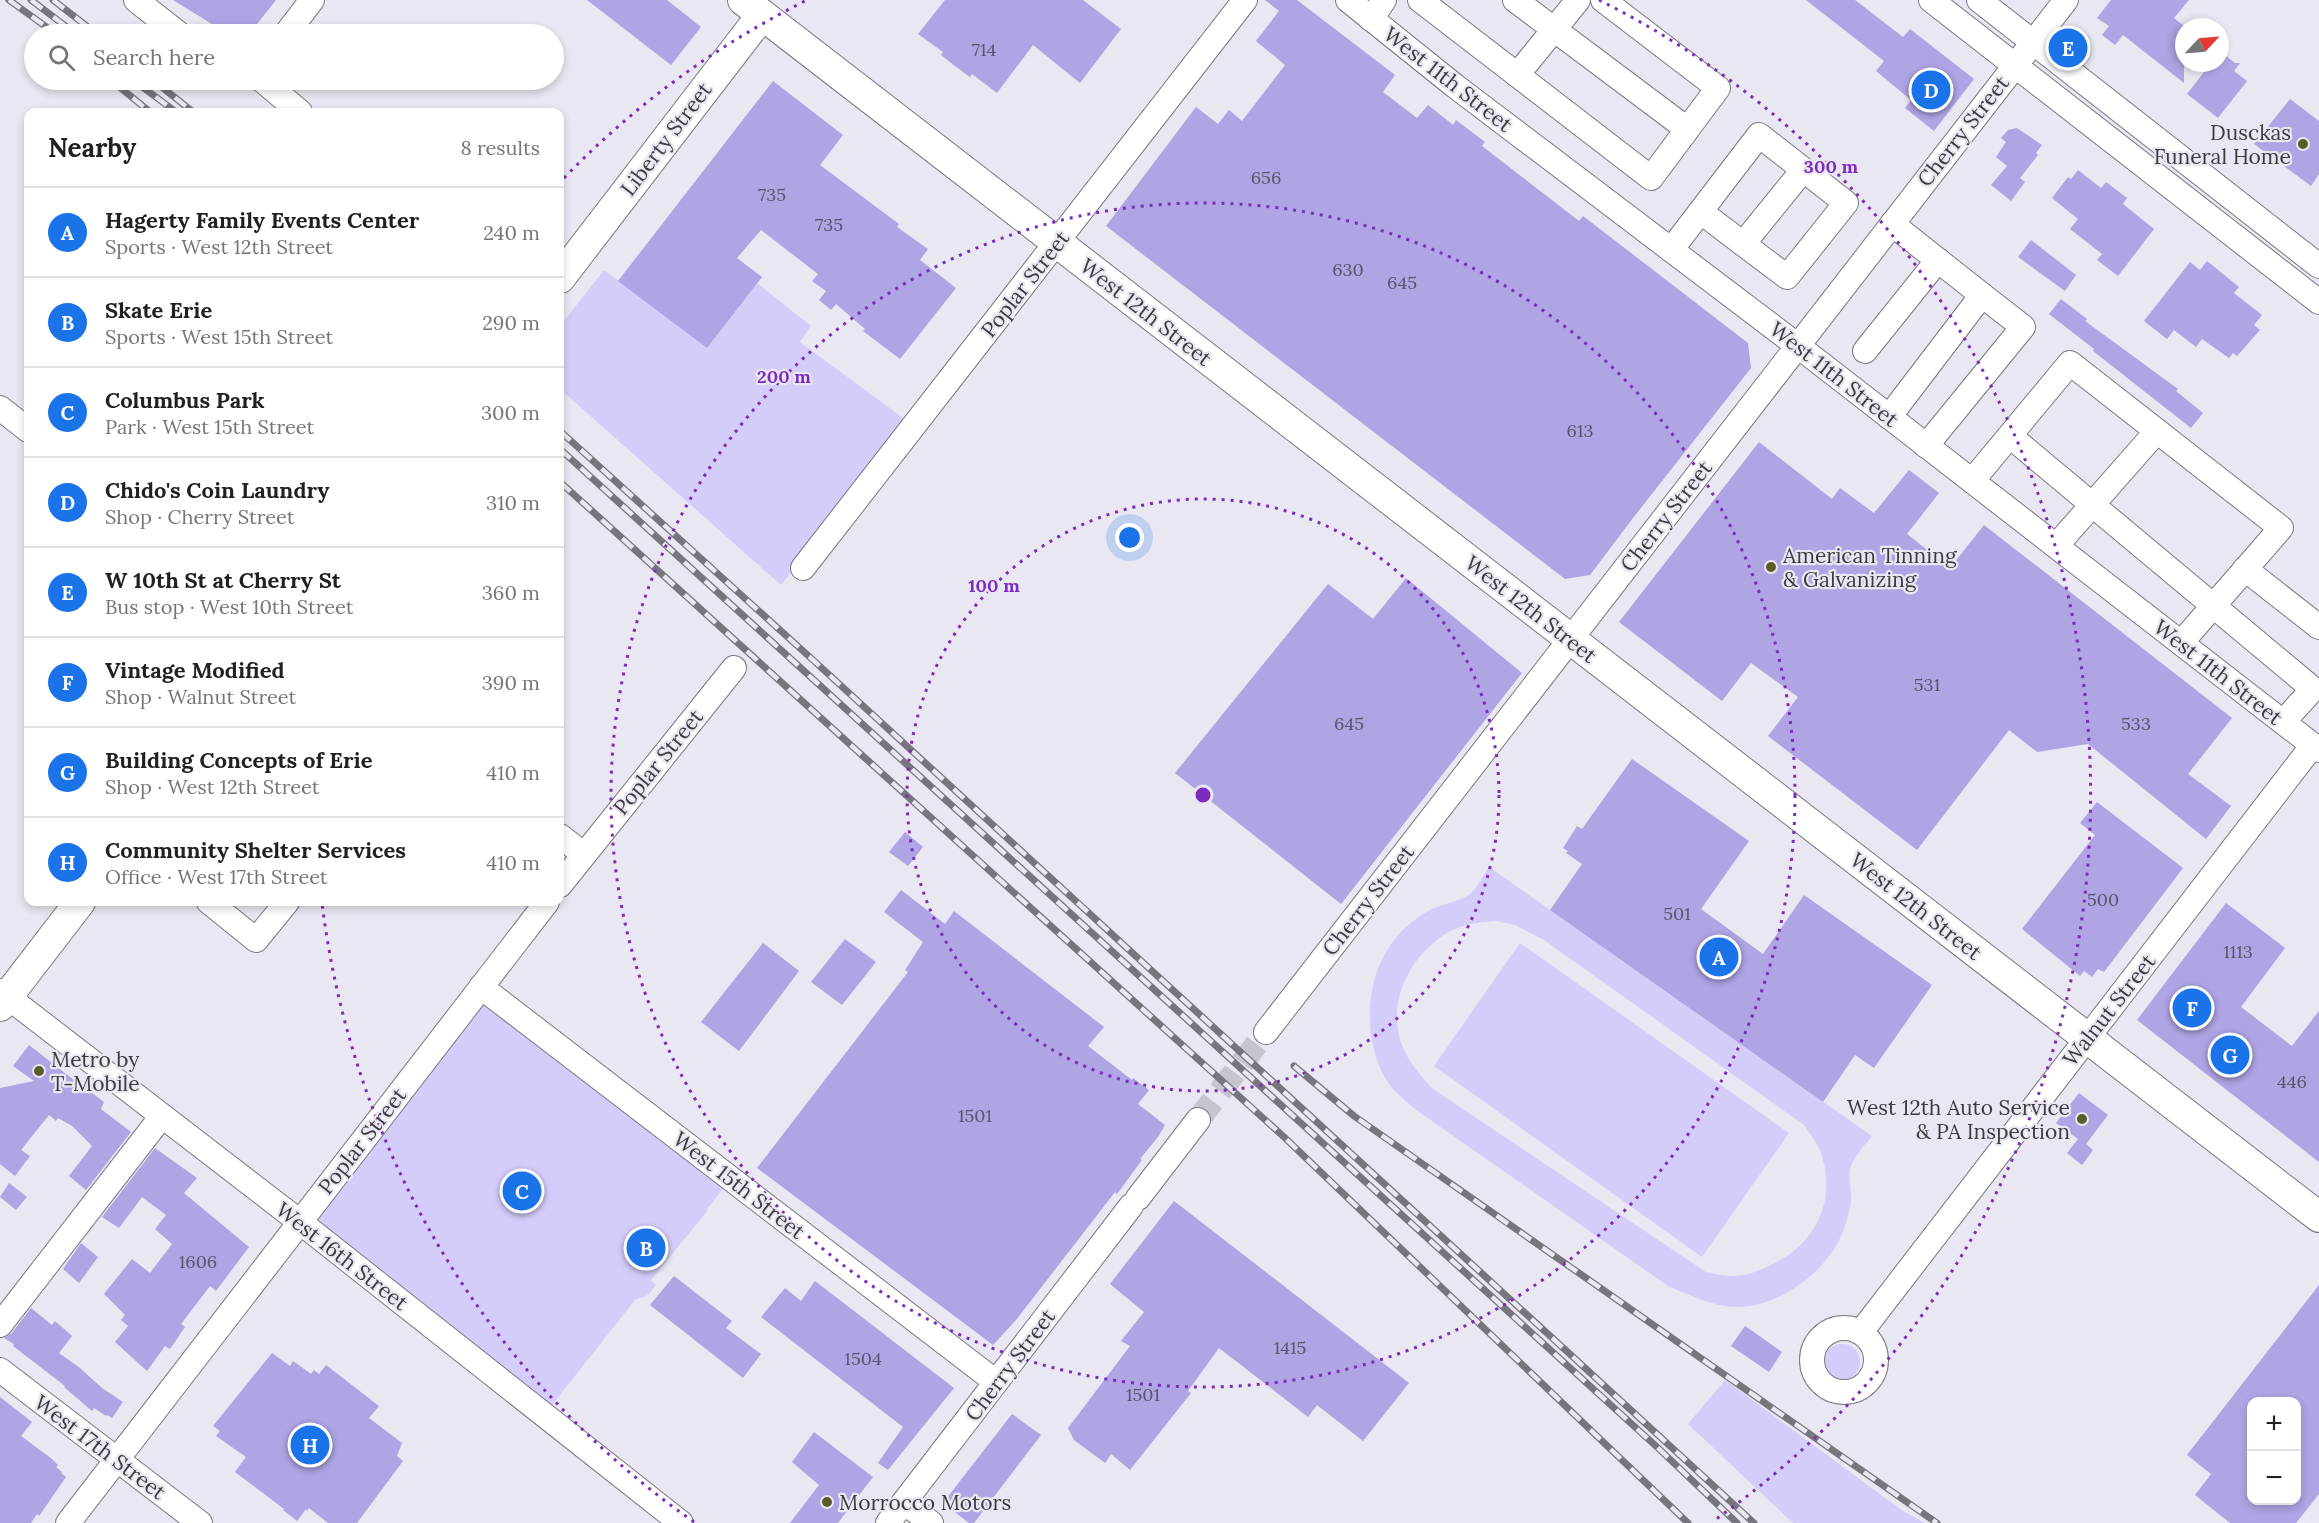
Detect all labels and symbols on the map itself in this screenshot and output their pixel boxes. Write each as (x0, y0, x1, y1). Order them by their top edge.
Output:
north arrow (2175, 18, 2229, 72)
street label: West 11th Street (1378, 20, 1518, 138)
pin: E (2048, 26, 2088, 70)
house number: 714 (972, 38, 997, 61)
pin: D (1912, 68, 1950, 112)
street label: Cherry Street (1911, 69, 2015, 192)
street label: Liberty Street (615, 76, 718, 201)
place label: Dusckas Funeral Home (2154, 119, 2291, 170)
marker: Dusckas Funeral Home (2296, 137, 2310, 151)
text: 300 m (1804, 155, 1859, 178)
house number: 656 (1251, 166, 1281, 189)
house number: 735 (758, 183, 786, 206)
house number: 735 (815, 213, 843, 236)
street label: Poplar Street (975, 225, 1076, 343)
street label: West 12th Street (1075, 252, 1218, 372)
house number: 630 (1332, 258, 1364, 281)
house number: 645 (1387, 271, 1417, 294)
street label: West 11th Street (1764, 315, 1904, 433)
text: 200 m (757, 365, 811, 388)
house number: 613 (1567, 419, 1593, 442)
street label: Cherry Street (1614, 454, 1718, 577)
your location (1115, 523, 1144, 552)
place label: American Tinning & Galvanizing (1782, 542, 1957, 593)
street label: West 12th Street (1460, 549, 1603, 669)
marker: American Tinning & Galvanizing (1764, 560, 1778, 574)
text: 100 m (968, 574, 1020, 597)
street label: West 11th Street (2148, 613, 2288, 731)
house number: 531 (1914, 673, 1940, 696)
street label: Poplar Street (607, 703, 709, 820)
house number: 645 (1334, 712, 1364, 735)
house number: 533 (2121, 712, 2151, 735)
centre of rings (1193, 785, 1213, 805)
street label: Cherry Street (1316, 838, 1420, 961)
street label: West 12th Street (1845, 846, 1988, 966)
house number: 500 (2087, 888, 2119, 911)
house number: 501 (1663, 902, 1691, 925)
pin: A (1700, 934, 1738, 980)
house number: 1113 (2223, 940, 2253, 963)
street label: Walnut Street (2057, 948, 2162, 1072)
pin: F (2172, 986, 2212, 1030)
pin: G (2210, 1032, 2250, 1078)
place label: Metro by T-Mobile (51, 1046, 140, 1097)
marker: Metro by T-Mobile (32, 1064, 46, 1078)
house number: 446 (2277, 1070, 2307, 1093)
street label: Poplar Street (312, 1082, 413, 1200)
place label: West 12th Auto Service & PA Inspection (1847, 1094, 2070, 1145)
house number: 1501 (958, 1104, 992, 1127)
marker: West 12th Auto Service & PA Inspection (2075, 1112, 2089, 1126)
street label: West 15th Street (668, 1125, 811, 1245)
pin: C (502, 1168, 542, 1214)
street label: West 16th Street (270, 1196, 414, 1317)
pin: B (626, 1226, 666, 1270)
house number: 1606 (179, 1250, 217, 1273)
street label: Cherry Street (959, 1303, 1061, 1426)
house number: 1415 (1274, 1336, 1306, 1359)
house number: 1504 (844, 1347, 882, 1370)
house number: 1501 (1126, 1383, 1160, 1406)
street label: West 17th Street (29, 1389, 172, 1506)
pin: H (290, 1422, 330, 1468)
place label: Morrocco Motors (839, 1489, 1011, 1516)
marker: Morrocco Motors (820, 1495, 834, 1509)

